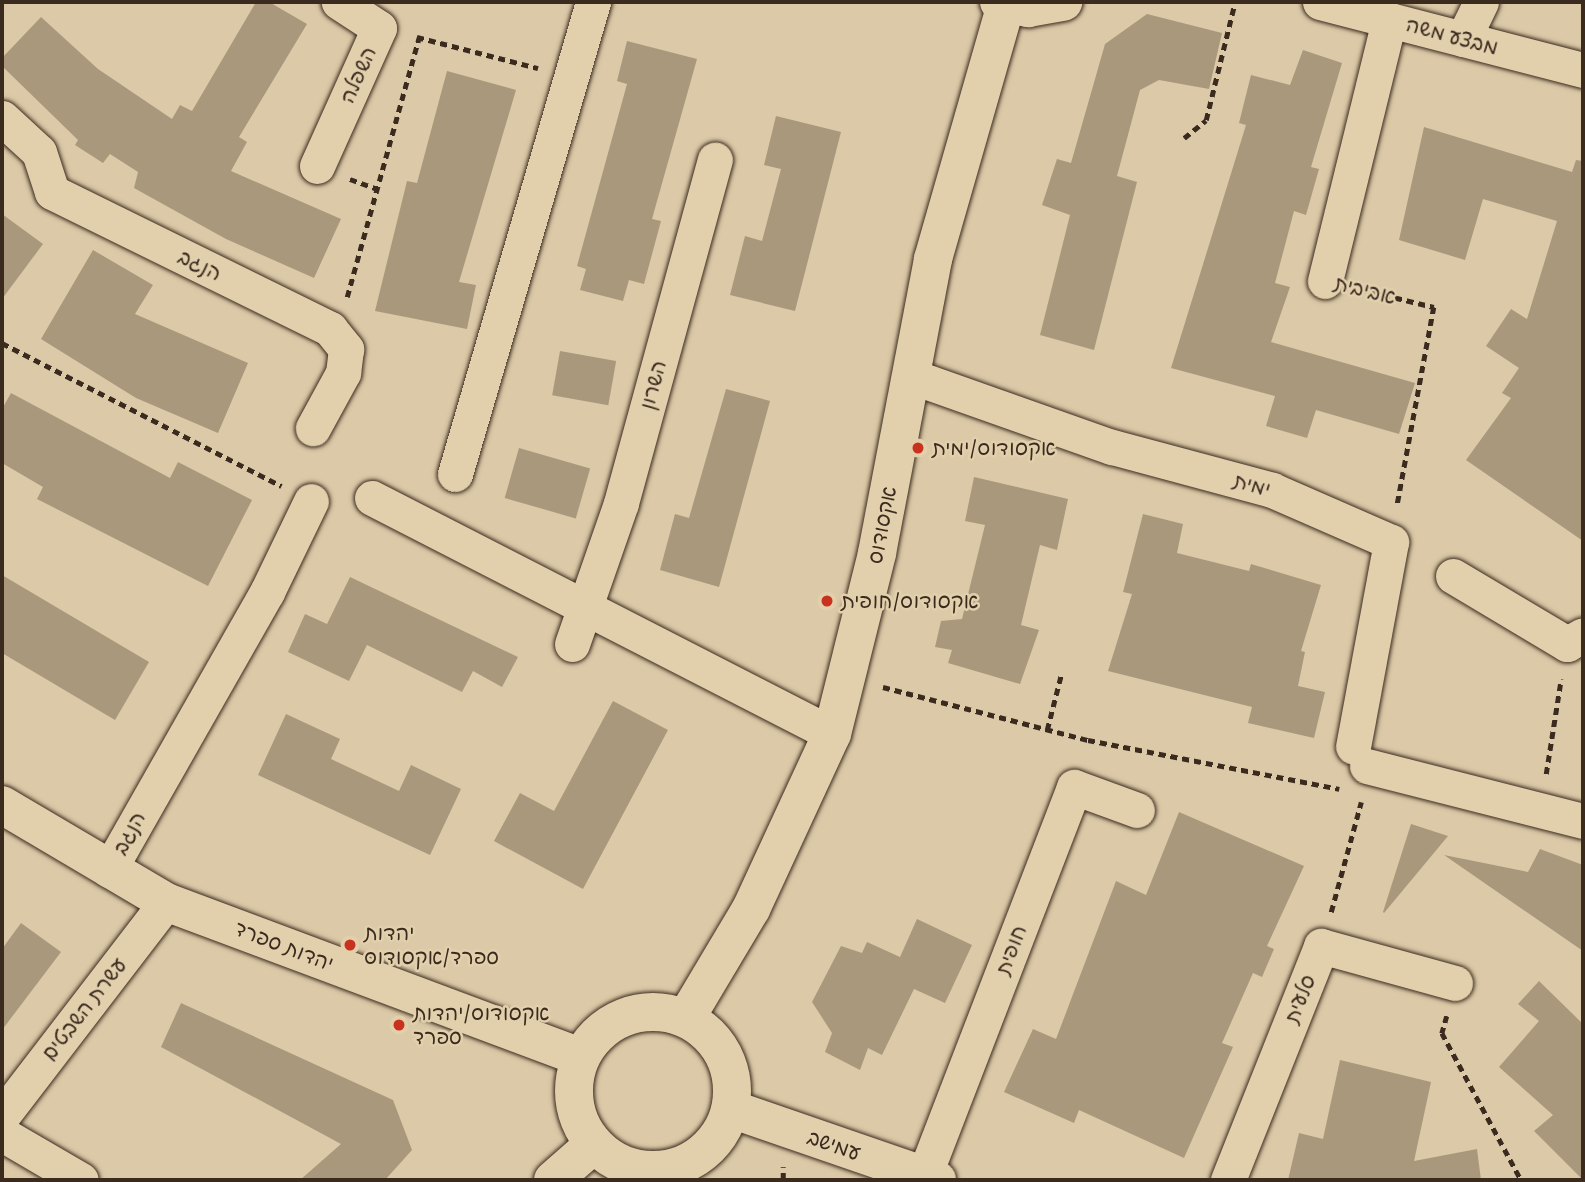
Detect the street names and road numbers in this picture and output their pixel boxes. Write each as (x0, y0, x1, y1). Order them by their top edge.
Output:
street label: מבצע משה (1403, 12, 1501, 60)
street label: השפלה (334, 43, 382, 107)
street label: הנגב (174, 244, 226, 286)
street label: אביבית (1332, 270, 1398, 310)
street label: השרון (634, 358, 672, 412)
street label: ימית (1231, 468, 1273, 502)
street label: אקסודוס (862, 484, 902, 566)
street label: הנגב (107, 807, 151, 859)
street label: יהדות ספרד (231, 916, 337, 976)
street label: חופית (990, 921, 1032, 979)
street label: עשרת השבטים (36, 953, 132, 1065)
street label: סלעית (1279, 971, 1321, 1027)
street label: עמישב (804, 1124, 864, 1166)

